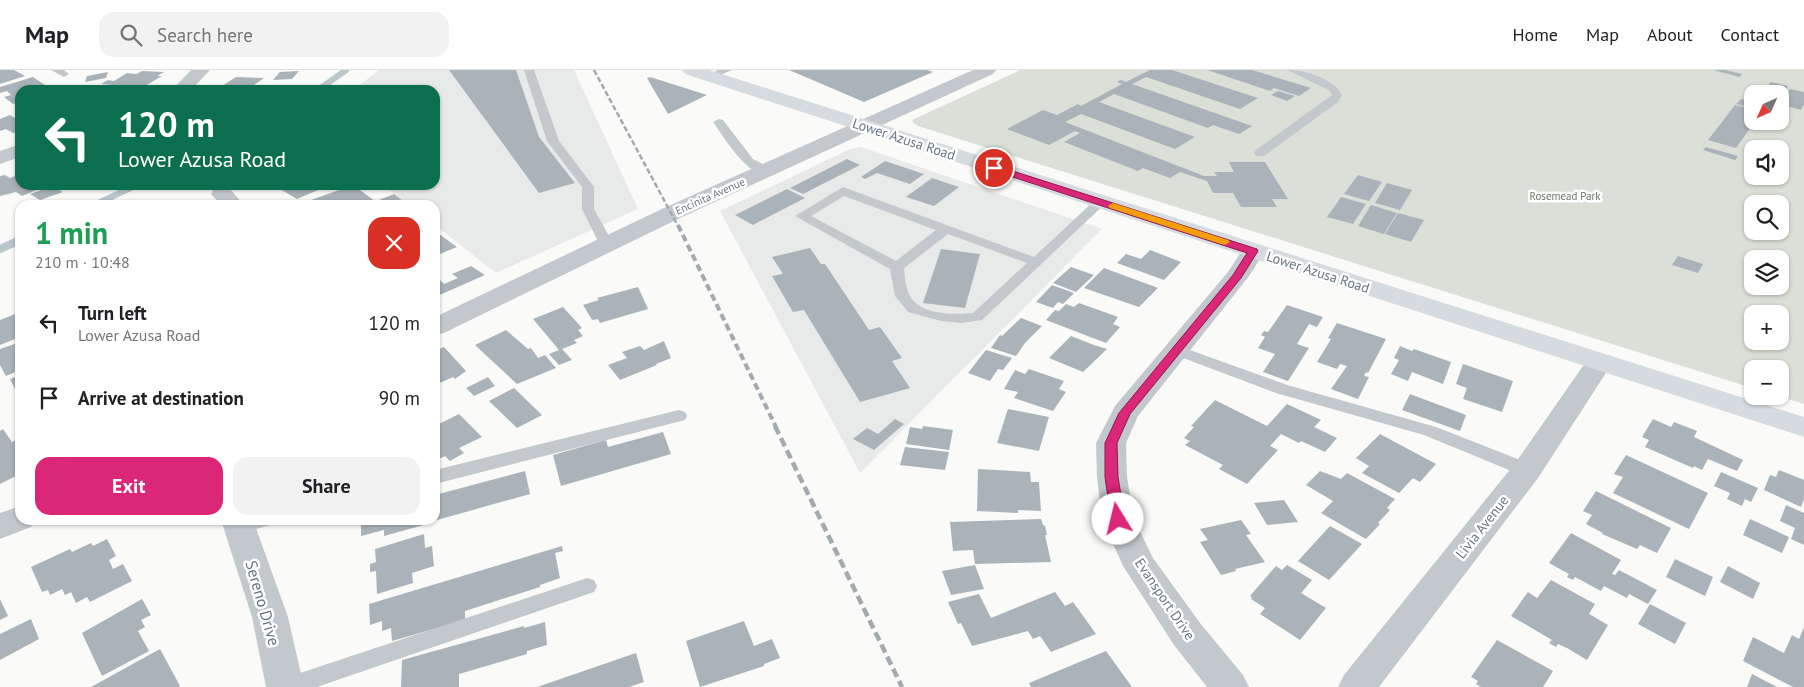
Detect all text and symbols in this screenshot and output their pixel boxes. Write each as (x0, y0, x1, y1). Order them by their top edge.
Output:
search box (99, 12, 449, 57)
text: Map (25, 19, 69, 50)
icon: search (117, 21, 145, 49)
text: Search here (157, 23, 253, 47)
text: Home (1512, 23, 1558, 46)
text: Map (1586, 23, 1619, 46)
text: About (1647, 23, 1693, 46)
text: Contact (1721, 23, 1779, 46)
north arrow (1744, 85, 1789, 130)
map controls (1744, 85, 1789, 405)
text: 120 m (118, 101, 215, 147)
icon: left (35, 105, 100, 170)
street label: Lower Azusa Road (850, 114, 958, 164)
button: sound (1744, 140, 1789, 185)
text: Lower Azusa Road (118, 145, 286, 173)
pin (973, 147, 1015, 189)
icon: arrive (980, 154, 1008, 182)
street label: Encinita Avenue (673, 174, 747, 218)
park label: Rosemead Park (1529, 189, 1601, 203)
button: search (1744, 195, 1789, 240)
text: 1 min (35, 213, 108, 252)
button: close (368, 217, 420, 269)
street label: Lower Azusa Road (1264, 247, 1372, 297)
button: layers (1744, 250, 1789, 295)
text: 210 m · 10:48 (35, 252, 130, 272)
text: Turn left (78, 301, 147, 325)
button: + (1744, 305, 1789, 350)
icon: left (35, 309, 63, 337)
text: 120 m (368, 311, 420, 335)
text: Lower Azusa Road (78, 325, 200, 345)
button: − (1744, 360, 1789, 405)
icon: arrive (35, 384, 63, 412)
text: Arrive at destination (78, 386, 244, 410)
text: 90 m (379, 386, 420, 410)
button: Exit (35, 457, 223, 515)
button: Share (233, 457, 420, 515)
position arrow (1091, 492, 1143, 544)
street label: Livia Avenue (1452, 492, 1512, 562)
street label: Evansport Drive (1131, 555, 1199, 643)
street label: Sereno Drive (241, 558, 285, 648)

